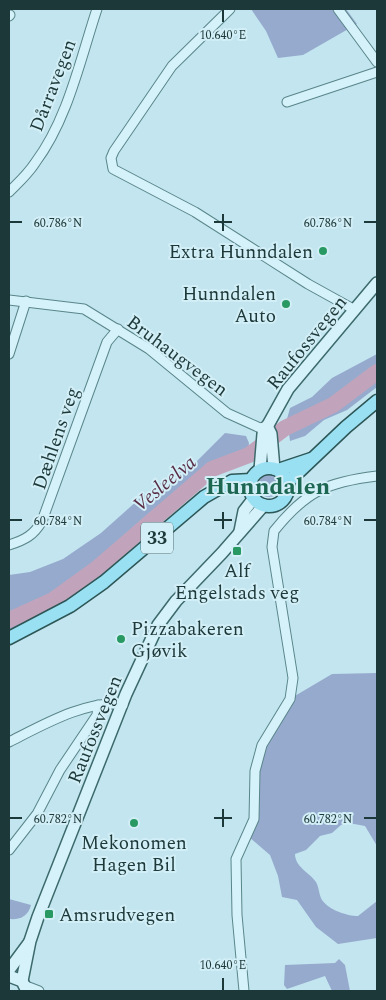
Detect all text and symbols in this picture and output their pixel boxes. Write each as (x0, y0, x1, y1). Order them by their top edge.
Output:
text: 10.640°E (200, 26, 246, 45)
street label: Dårravegen (22, 35, 84, 136)
text: 60.786°N (34, 214, 82, 233)
text: 60.786°N (304, 214, 352, 233)
place label: Extra Hunndalen (169, 238, 313, 267)
marker: Extra Hunndalen (317, 245, 329, 257)
place label: Hunndalen Auto (182, 280, 276, 331)
street label: Raufossvegen (260, 289, 354, 397)
marker: Hunndalen Auto (280, 298, 292, 310)
street label: Bruhaugvegen (120, 308, 234, 404)
street label: Dæhlens veg (25, 383, 88, 494)
water label: Vesleelva (126, 448, 203, 519)
district label: Hunndalen (206, 469, 331, 505)
text: 60.784°N (34, 512, 82, 531)
text: 60.784°N (304, 512, 352, 531)
road number: 33 (141, 522, 173, 554)
marker: Alf Engelstads veg (231, 545, 243, 557)
place label: Alf Engelstads veg (175, 557, 299, 608)
place label: Pizzabakeren Gjøvik (131, 615, 244, 666)
marker: Pizzabakeren Gjøvik (115, 633, 127, 645)
street label: Raufossvegen (61, 671, 130, 788)
text: 60.782°N (34, 810, 82, 829)
text: 60.782°N (304, 810, 352, 829)
marker: Mekonomen Hagen Bil (128, 817, 140, 829)
place label: Mekonomen Hagen Bil (81, 829, 187, 880)
place label: Amsrudvegen (59, 901, 175, 930)
marker: Amsrudvegen (43, 908, 55, 920)
text: 10.640°E (200, 956, 246, 975)

